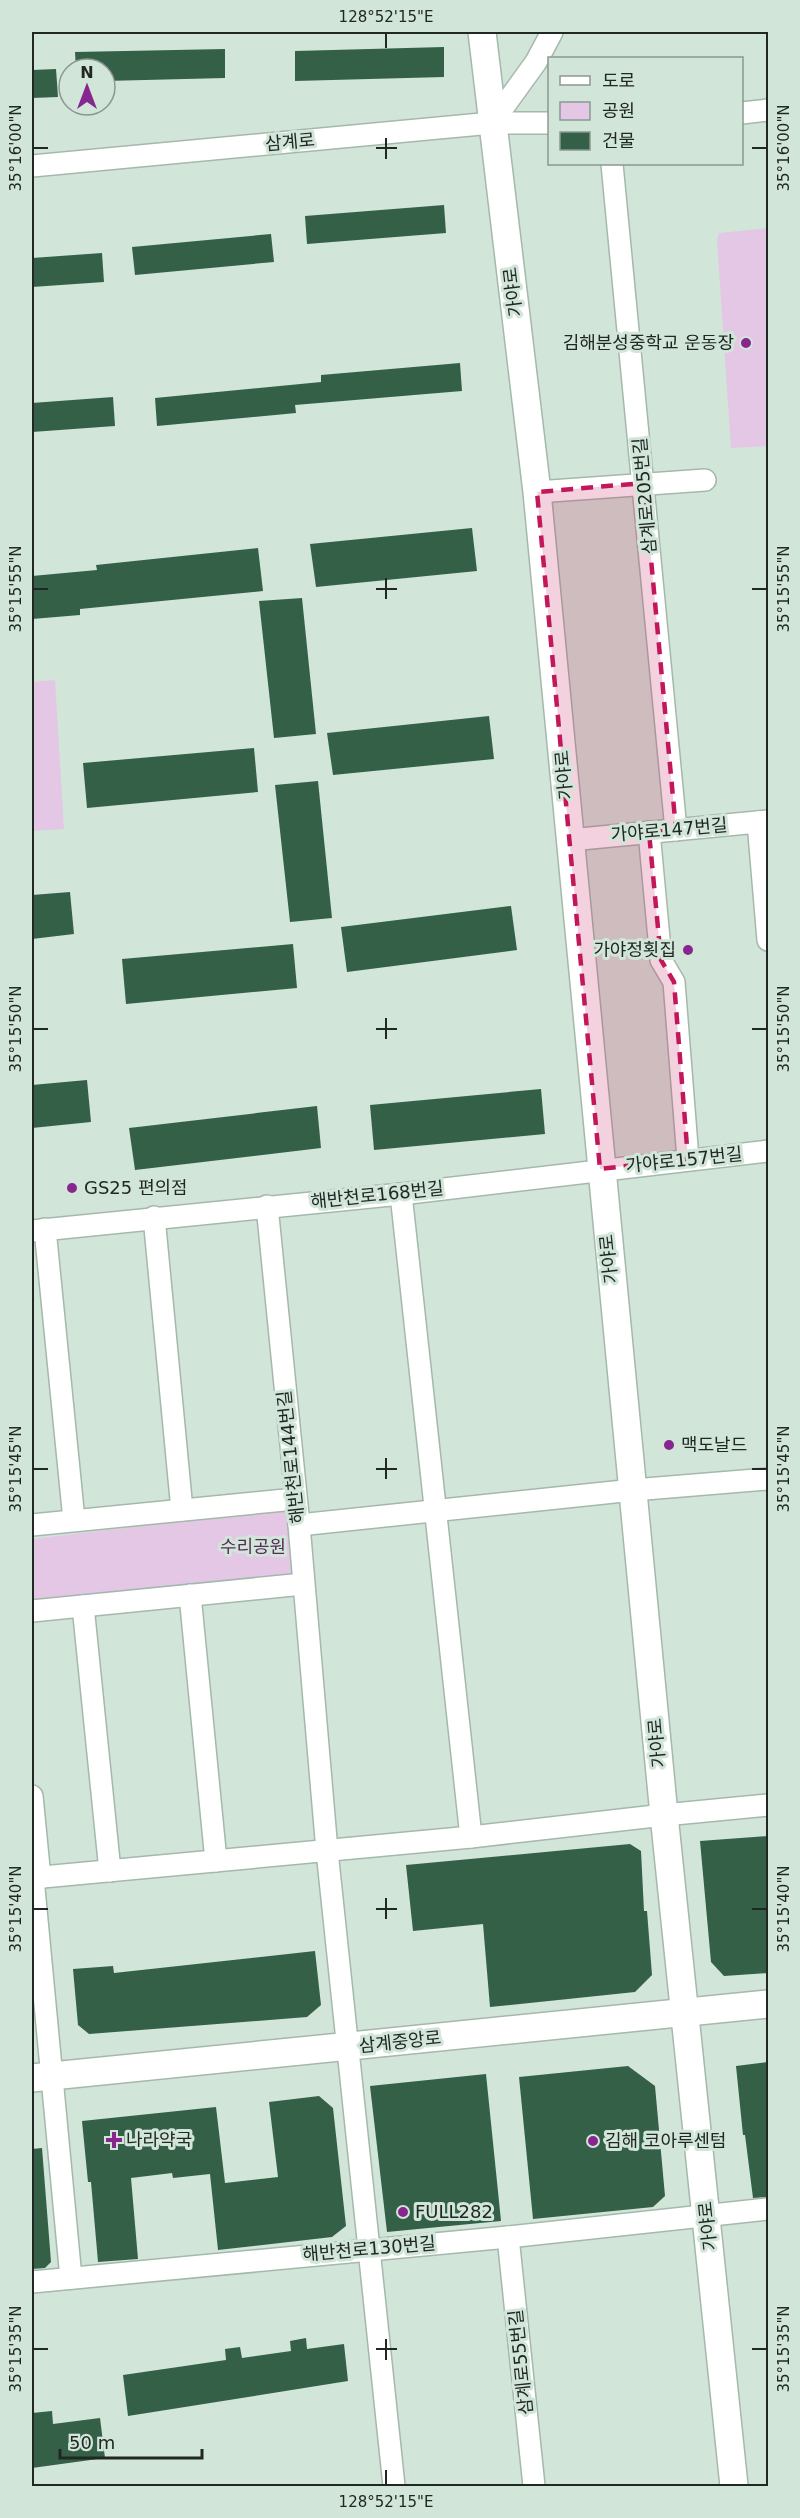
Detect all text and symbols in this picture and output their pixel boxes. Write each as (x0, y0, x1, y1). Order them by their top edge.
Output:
text: 128°52'15"E (339, 8, 433, 26)
north arrow (57, 57, 117, 117)
legend (548, 57, 743, 165)
text: N (80, 63, 94, 82)
text: 도로 (602, 70, 635, 91)
text: 공원 (602, 100, 635, 121)
text: 35°16'00"N (7, 104, 25, 192)
text: 35°16'00"N (775, 104, 793, 192)
street label: 삼계로 (264, 129, 316, 154)
text: 건물 (602, 130, 635, 151)
street label: 가야로 (499, 266, 526, 318)
place label: 김해분성중학교 운동장 (563, 332, 734, 353)
marker: 김해분성중학교 운동장 (739, 336, 753, 350)
street label: 삼계로205번길 (629, 437, 660, 555)
text: 35°15'55"N (7, 545, 25, 633)
text: 35°15'55"N (775, 545, 793, 633)
street label: 가야로 (551, 749, 576, 801)
street label: 가야로147번길 (610, 814, 728, 845)
place label: 가야정횟집 (593, 939, 676, 960)
marker: 가야정횟집 (681, 943, 695, 957)
text: 35°15'50"N (7, 985, 25, 1073)
text: 35°15'50"N (775, 985, 793, 1073)
street label: 가야로157번길 (625, 1143, 743, 1176)
place label: GS25 편의점 (84, 1177, 188, 1198)
street label: 해반천로168번길 (309, 1177, 445, 1212)
marker: GS25 편의점 (65, 1181, 79, 1195)
street label: 가야로 (595, 1233, 622, 1285)
street label: 해반천로144번길 (273, 1389, 308, 1525)
text: 35°15'45"N (7, 1425, 25, 1513)
text: 35°15'45"N (775, 1425, 793, 1513)
place label: 맥도날드 (681, 1434, 747, 1455)
marker: 맥도날드 (662, 1438, 676, 1452)
park label: 수리공원 (220, 1536, 286, 1557)
street label: 가야로 (644, 1717, 669, 1769)
text: 35°15'40"N (7, 1865, 25, 1953)
text: 35°15'40"N (775, 1865, 793, 1953)
street label: 삼계중앙로 (358, 2027, 442, 2056)
place label: 나라약국 (126, 2129, 192, 2150)
place label: 김해 코아루센텀 (605, 2130, 727, 2151)
marker: 나라약국 (107, 2133, 121, 2147)
marker: 김해 코아루센텀 (586, 2134, 600, 2148)
street label: 가야로 (694, 2200, 721, 2252)
place label: FULL282 (415, 2201, 493, 2222)
marker: FULL282 (396, 2205, 410, 2219)
street label: 해반천로130번길 (301, 2232, 436, 2265)
text: 35°15'35"N (7, 2305, 25, 2393)
text: 35°15'35"N (775, 2305, 793, 2393)
street label: 삼계로55번길 (505, 2308, 536, 2416)
scale bar (60, 2422, 202, 2460)
text: 50 m (69, 2432, 115, 2453)
text: 128°52'15"E (339, 2493, 433, 2511)

